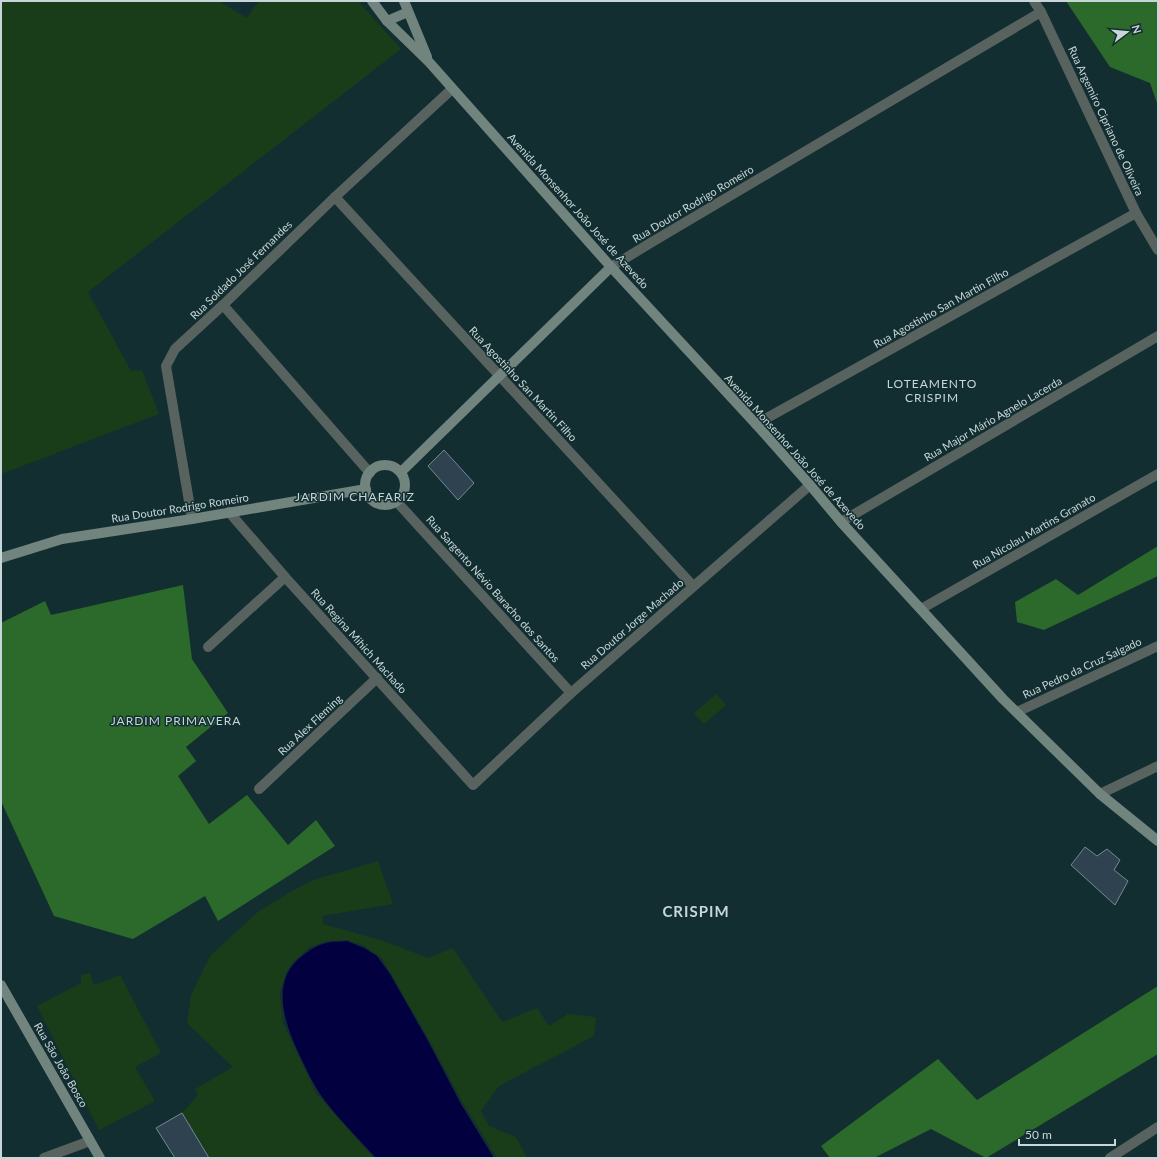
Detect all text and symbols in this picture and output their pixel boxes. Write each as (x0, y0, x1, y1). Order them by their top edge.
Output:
north arrow (1107, 12, 1147, 52)
text: N (1130, 23, 1145, 35)
street label: Rua Argemiro Cipriano de Oliveira (1066, 44, 1147, 198)
street label: Avenida Monsenhor João José de Azevedo (505, 130, 652, 291)
street label: Rua Doutor Rodrigo Romeiro (630, 162, 756, 245)
street label: Rua Soldado José Fernandes (187, 217, 294, 322)
street label: Rua Agostinho San Martin Filho (871, 265, 1011, 350)
street label: Rua Agostinho San Martin Filho (467, 324, 580, 444)
street label: Avenida Monsenhor João José de Azevedo (722, 371, 869, 532)
street label: Rua Major Mário Agnelo Lacerda (921, 374, 1064, 463)
district label: LOTEAMENTO CRISPIM (887, 376, 977, 405)
district label: JARDIM CHAFARIZ (295, 489, 415, 504)
street label: Rua Doutor Rodrigo Romeiro (110, 490, 250, 525)
street label: Rua Nicolau Martins Granato (970, 490, 1097, 571)
street label: Rua Sargento Névio Baracho dos Santos (424, 513, 563, 665)
street label: Rua Doutor Jorge Machado (578, 575, 686, 672)
street label: Rua Regina Mihich Machado (309, 586, 410, 696)
street label: Rua Pedro da Cruz Salgado (1020, 634, 1143, 701)
street label: Rua Alex Fleming (275, 691, 345, 758)
district label: JARDIM PRIMAVERA (111, 713, 241, 728)
district label: CRISPIM (662, 902, 730, 920)
street label: Rua São João Bosco (32, 1020, 91, 1109)
scale bar (1019, 1121, 1115, 1147)
text: 50 m (1025, 1127, 1052, 1142)

